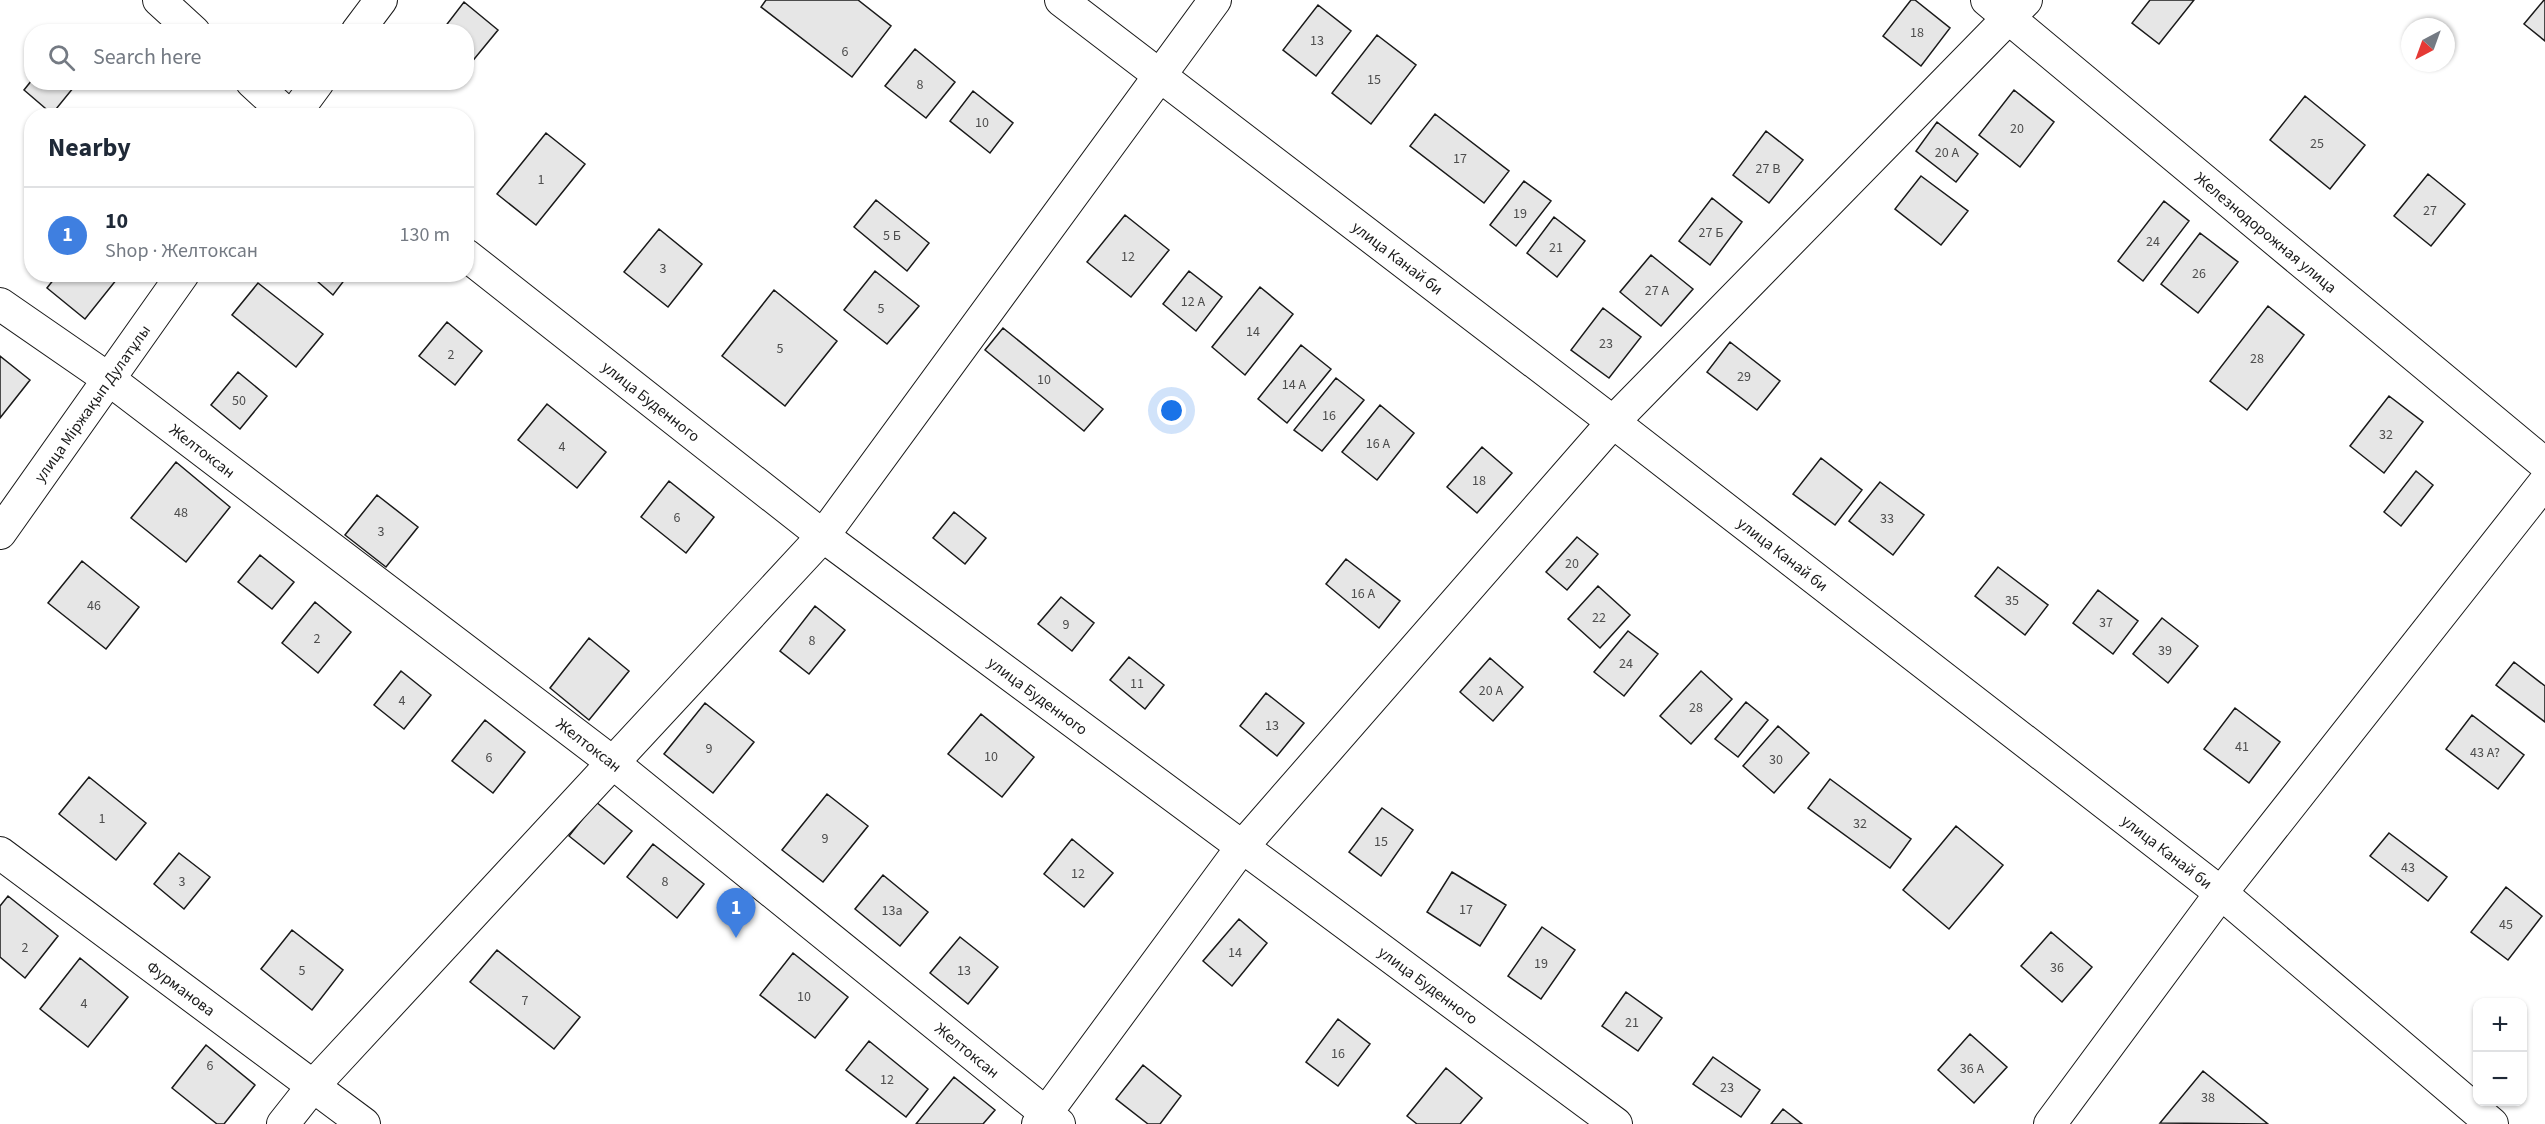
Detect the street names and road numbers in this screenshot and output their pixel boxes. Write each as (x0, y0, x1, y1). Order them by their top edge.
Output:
street label: Железнодорожная улица (2190, 167, 2341, 298)
street label: улица Канай би (1347, 216, 1447, 300)
street label: улица Міржақып Дулатұлы (29, 321, 156, 487)
street label: улица Буденного (597, 356, 705, 447)
street label: Желтоксан (165, 419, 239, 483)
street label: улица Канай би (1732, 512, 1833, 597)
street label: улица Буденного (983, 652, 1092, 741)
street label: Желтоксан (551, 713, 626, 778)
street label: улица Канай би (2117, 810, 2217, 894)
street label: улица Буденного (1373, 941, 1482, 1030)
street label: Фурманова (142, 956, 219, 1022)
street label: Желтоксан (930, 1018, 1004, 1084)

